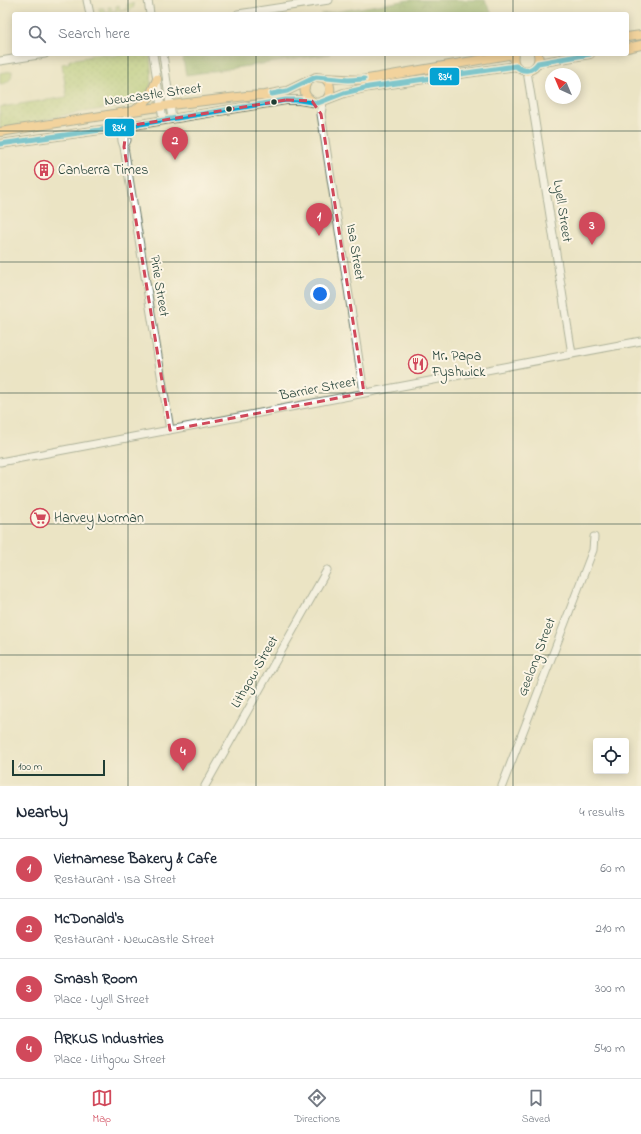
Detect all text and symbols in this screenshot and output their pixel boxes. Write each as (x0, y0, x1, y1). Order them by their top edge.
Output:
search box (12, 12, 629, 56)
icon: search (26, 23, 48, 45)
text: Search here (58, 23, 130, 45)
line badge: 834 (429, 67, 460, 86)
north arrow (545, 68, 581, 104)
text: 834 (437, 69, 452, 85)
street label: Newcastle Street (103, 78, 203, 112)
unlabelled marker (269, 97, 279, 107)
unlabelled marker (224, 104, 234, 114)
line badge: 834 (104, 118, 135, 137)
text: 834 (111, 120, 126, 136)
pin: 2 (162, 127, 188, 160)
building icon: Canberra Times (33, 159, 55, 181)
place label: Canberra Times (58, 160, 148, 181)
street label: Lyell Street (546, 178, 577, 244)
pin: 1 (306, 203, 332, 236)
pin: 3 (579, 212, 605, 245)
street label: Isa Street (340, 222, 370, 282)
street label: Pirie Street (144, 254, 174, 318)
your location (310, 284, 330, 304)
place label: Mr. Papa Fyshwick (431, 346, 486, 384)
restaurant icon: Mr. Papa Fyshwick (407, 353, 429, 375)
street label: Barrier Street (277, 371, 358, 407)
supermarket icon: Harvey Norman (29, 507, 51, 529)
place label: Harvey Norman (54, 508, 144, 530)
street label: Geelong Street (512, 614, 563, 700)
street label: Lithgow Street (226, 632, 285, 713)
pin: 4 (170, 738, 196, 771)
map controls (593, 738, 629, 774)
button: locate (593, 738, 629, 774)
scale bar (12, 758, 105, 777)
text: 100 m (18, 759, 42, 775)
text: Nearby (16, 800, 68, 825)
text: 4 results (579, 803, 625, 822)
text: Vietnamese Bakery & Cafe (54, 848, 217, 870)
text: 1 (27, 859, 31, 878)
text: 60 m (600, 859, 625, 878)
text: Restaurant · Isa Street (54, 870, 176, 889)
text: McDonald's (54, 908, 124, 930)
text: 2 (26, 919, 32, 938)
text: 210 m (595, 919, 625, 938)
text: Restaurant · Newcastle Street (54, 930, 214, 949)
text: Smash Room (54, 968, 137, 990)
text: 3 (26, 979, 32, 998)
text: 300 m (595, 979, 625, 998)
text: Place · Lyell Street (54, 990, 149, 1009)
text: ARKUS Industries (54, 1028, 164, 1050)
text: 4 (26, 1039, 32, 1058)
text: 540 m (593, 1039, 625, 1058)
text: Place · Lithgow Street (54, 1050, 166, 1069)
tab: Map (91, 1087, 113, 1127)
tab: Directions (294, 1087, 340, 1127)
tab: Saved (522, 1087, 550, 1127)

